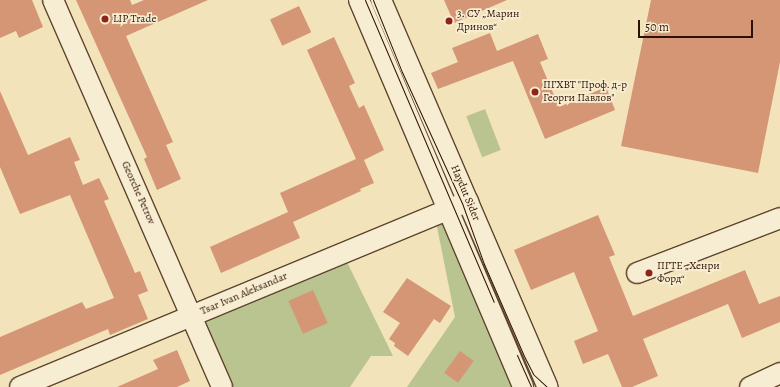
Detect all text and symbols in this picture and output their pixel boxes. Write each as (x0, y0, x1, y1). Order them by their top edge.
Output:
place label: 3. СУ „Марин Дринов“ (457, 8, 520, 34)
place label: LIP Trade (113, 12, 156, 26)
scale bar (640, 12, 755, 38)
marker: LIP Trade (100, 14, 110, 24)
marker: 3. СУ „Марин Дринов“ (444, 16, 454, 26)
text: 50 m (645, 19, 669, 35)
place label: ПГХВТ "Проф. д-р Георги Павлов" (543, 79, 628, 105)
marker: ПГХВТ "Проф. д-р Георги Павлов" (530, 87, 540, 97)
street label: Georche Petrov (118, 159, 158, 227)
street label: Haydut Sider (447, 163, 483, 223)
place label: ПГТЕ „Хенри Форд“ (657, 260, 720, 286)
marker: ПГТЕ „Хенри Форд“ (644, 268, 654, 278)
street label: Tsar Ivan Aleksandar (198, 270, 290, 318)

